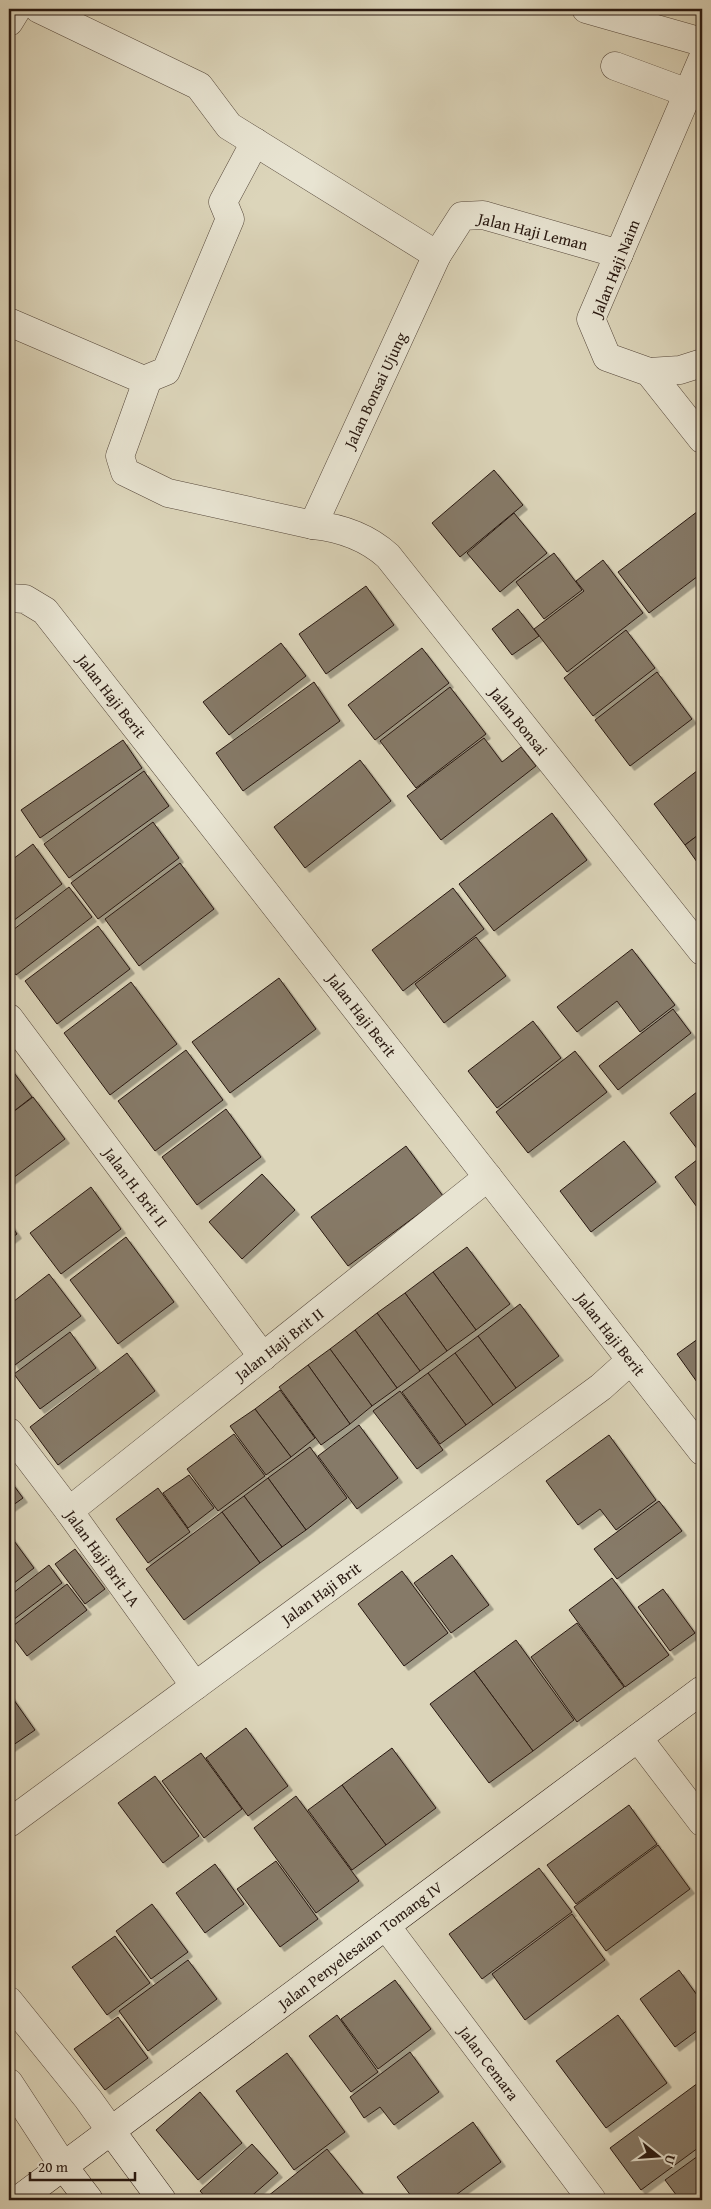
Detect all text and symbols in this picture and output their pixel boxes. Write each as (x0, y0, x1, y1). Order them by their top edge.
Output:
street label: Jalan Haji Leman (474, 205, 591, 256)
street label: Jalan Haji Naim (584, 216, 645, 322)
street label: Jalan Bonsai Ujung (337, 328, 412, 454)
street label: Jalan Haji Berit (70, 647, 153, 743)
street label: Jalan Bonsai (483, 680, 554, 761)
street label: Jalan Haji Berit (320, 966, 403, 1062)
street label: Jalan H. Brit II (97, 1141, 174, 1232)
street label: Jalan Haji Berit (569, 1285, 652, 1381)
street label: Jalan Haji Brit II (228, 1302, 329, 1388)
street label: Jalan Haji Brit 1A (58, 1503, 147, 1612)
street label: Jalan Haji Brit (275, 1556, 366, 1631)
street label: Jalan Penyelesaian Tomang IV (271, 1875, 448, 2016)
street label: Jalan Cemara (452, 2019, 525, 2106)
north arrow (634, 2132, 684, 2182)
scale bar (30, 2149, 135, 2181)
text: U (659, 2152, 681, 2168)
text: 20 m (38, 2156, 69, 2177)

